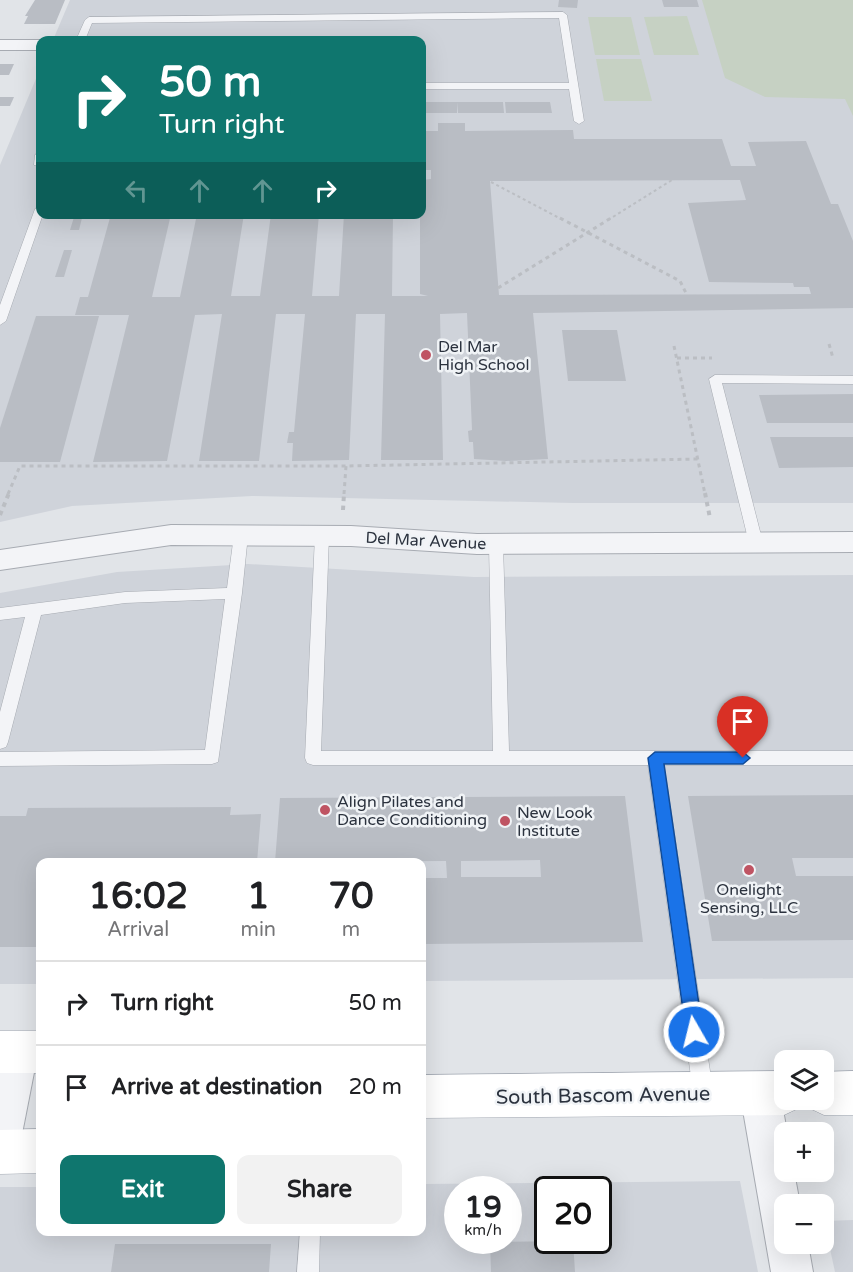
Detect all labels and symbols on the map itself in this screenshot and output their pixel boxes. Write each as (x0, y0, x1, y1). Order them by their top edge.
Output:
place label: Del Mar High School (438, 337, 529, 375)
marker: Del Mar High School (419, 348, 433, 362)
street label: Del Mar Avenue (365, 528, 487, 554)
pin (717, 696, 768, 758)
place label: Align Pilates and Dance Conditioning (337, 792, 487, 830)
marker: Align Pilates and Dance Conditioning (318, 803, 332, 817)
place label: New Look Institute (517, 803, 593, 841)
marker: New Look Institute (498, 814, 512, 828)
marker: Onelight Sensing, LLC (742, 863, 756, 877)
place label: Onelight Sensing, LLC (700, 880, 798, 918)
position arrow (662, 1000, 726, 1064)
street label: South Bascom Avenue (496, 1082, 710, 1110)
speed limit sign: 20 (534, 1176, 612, 1254)

